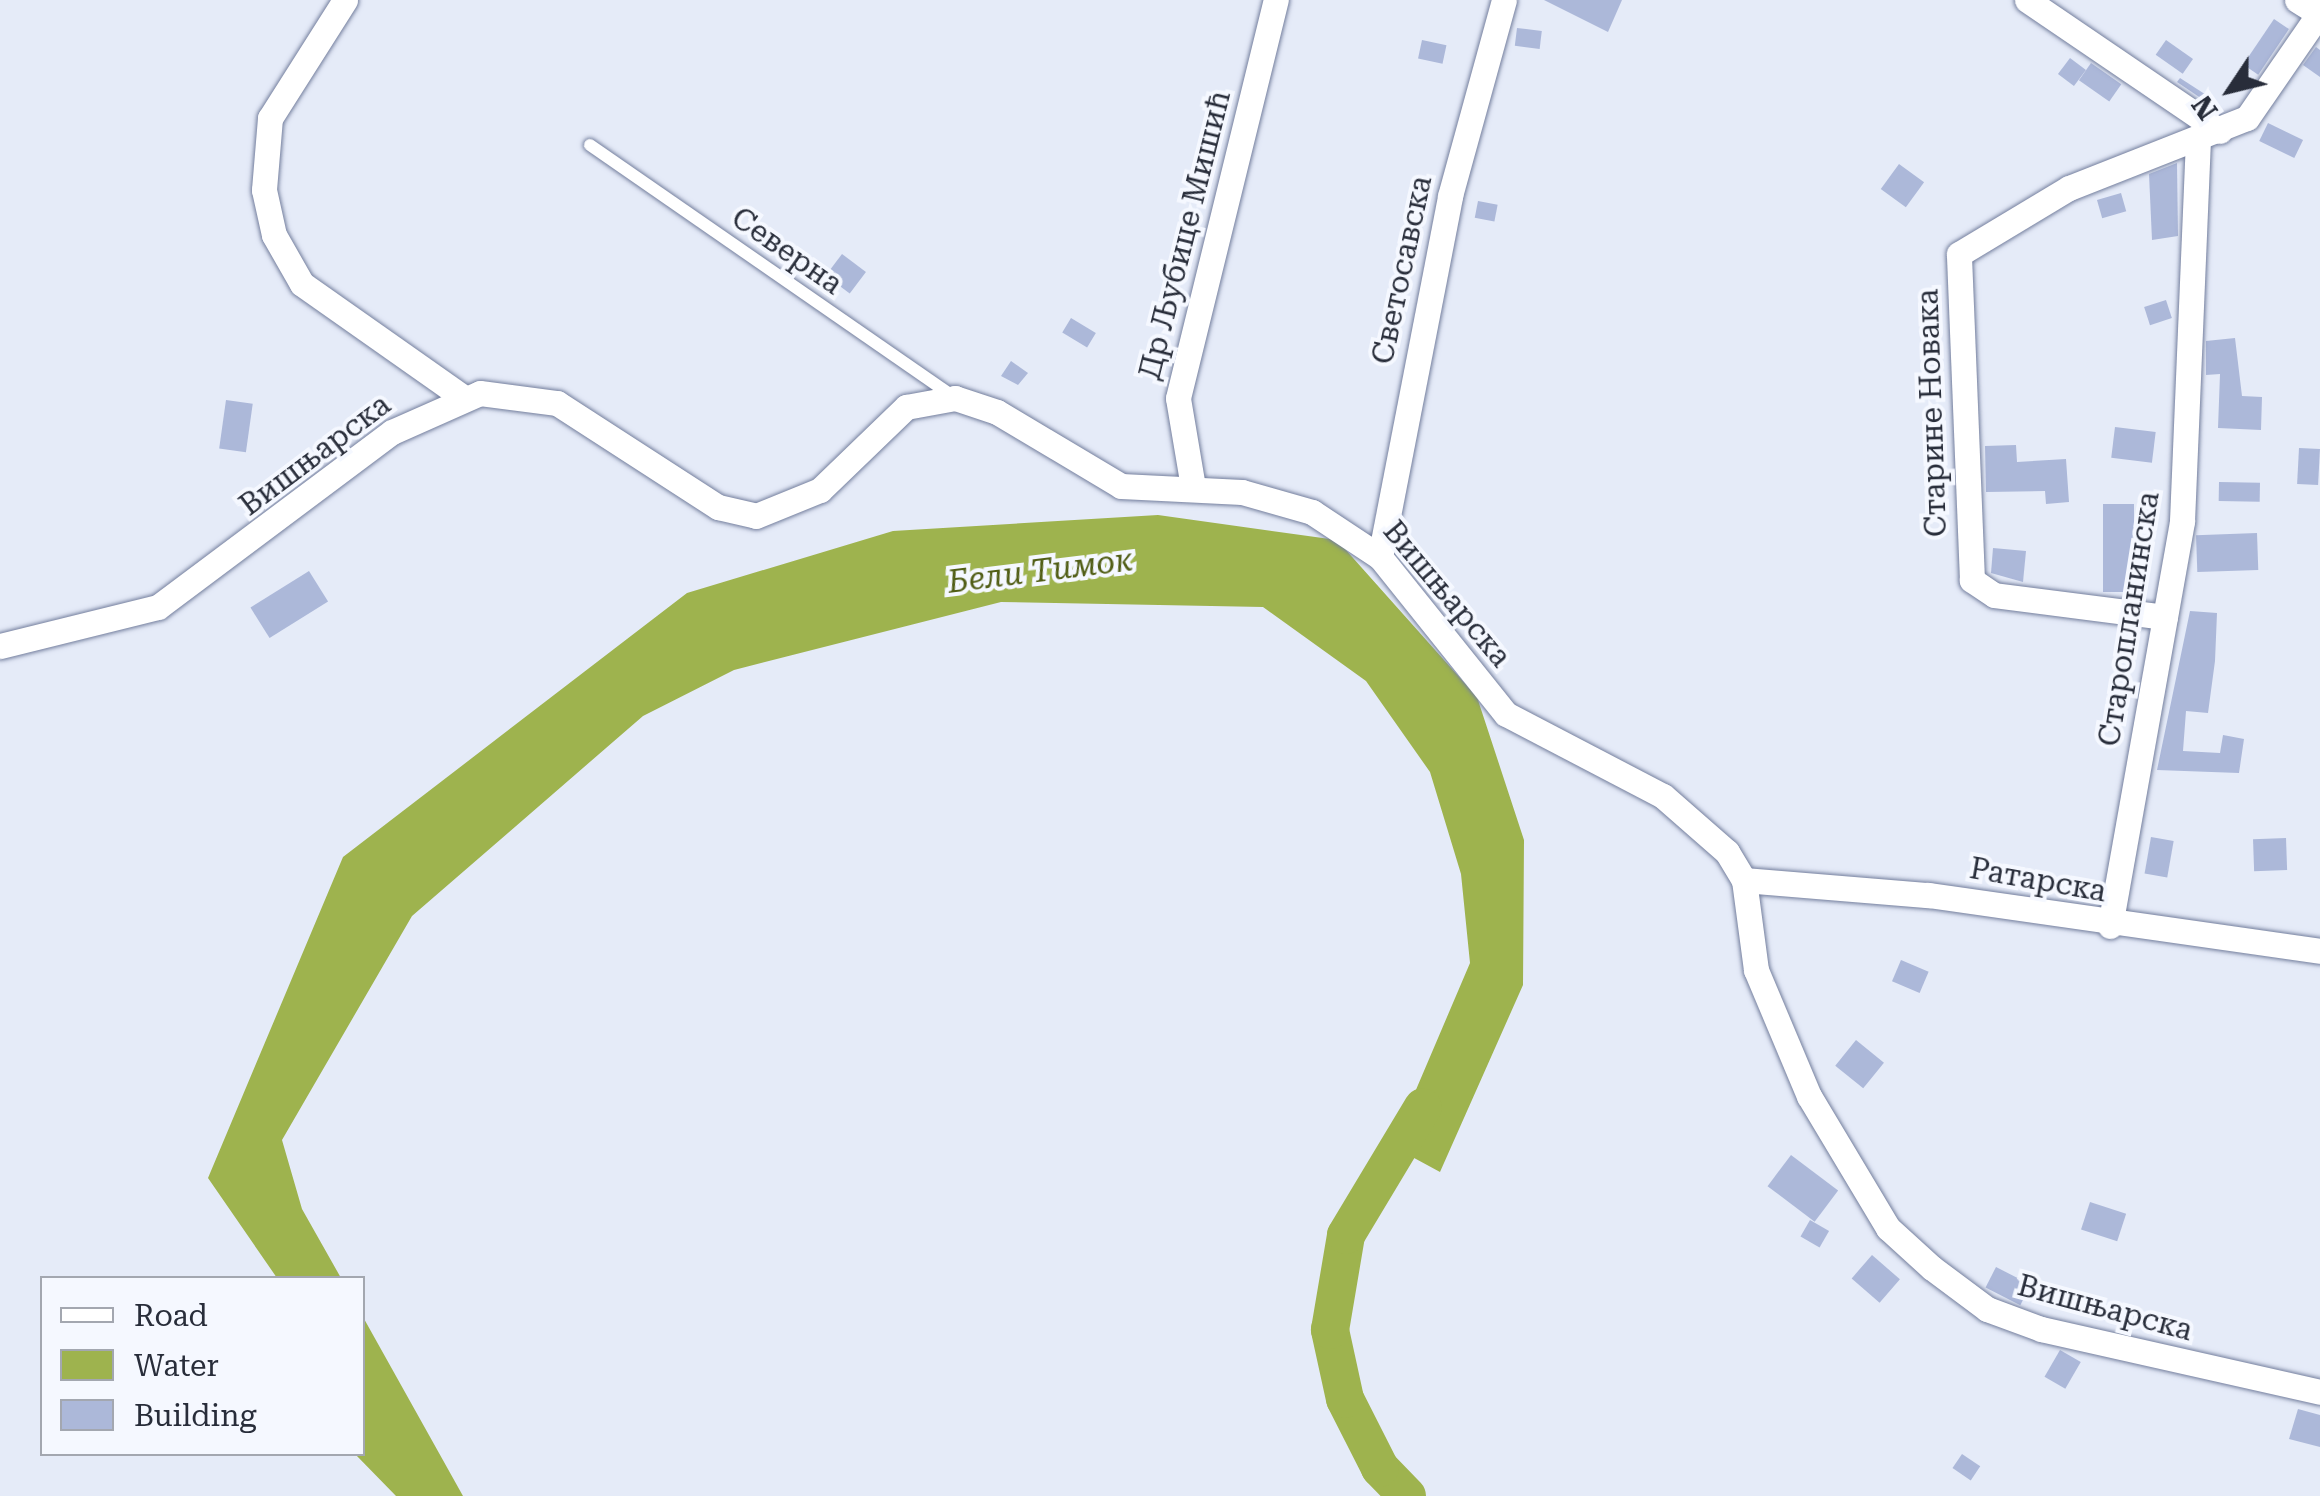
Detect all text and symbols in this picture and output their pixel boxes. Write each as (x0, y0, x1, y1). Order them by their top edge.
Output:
north arrow (2180, 40, 2280, 140)
street label: Др Љубице Мишић (1132, 87, 1238, 383)
text: N (2185, 89, 2225, 126)
street label: Светосавска (1364, 173, 1440, 367)
street label: Северна (725, 200, 849, 302)
street label: Старине Новака (1910, 288, 1954, 538)
street label: Вишњарска (232, 387, 398, 523)
street label: Старопланинска (2091, 489, 2167, 749)
street label: Вишњарска (1376, 514, 1518, 674)
water label: Бели Тимок (945, 541, 1135, 601)
street label: Ратарска (1967, 850, 2109, 910)
street label: Вишњарска (2014, 1267, 2196, 1349)
legend (40, 1276, 365, 1456)
text: Road (134, 1298, 208, 1333)
text: Water (134, 1348, 219, 1383)
text: Building (134, 1398, 257, 1433)

